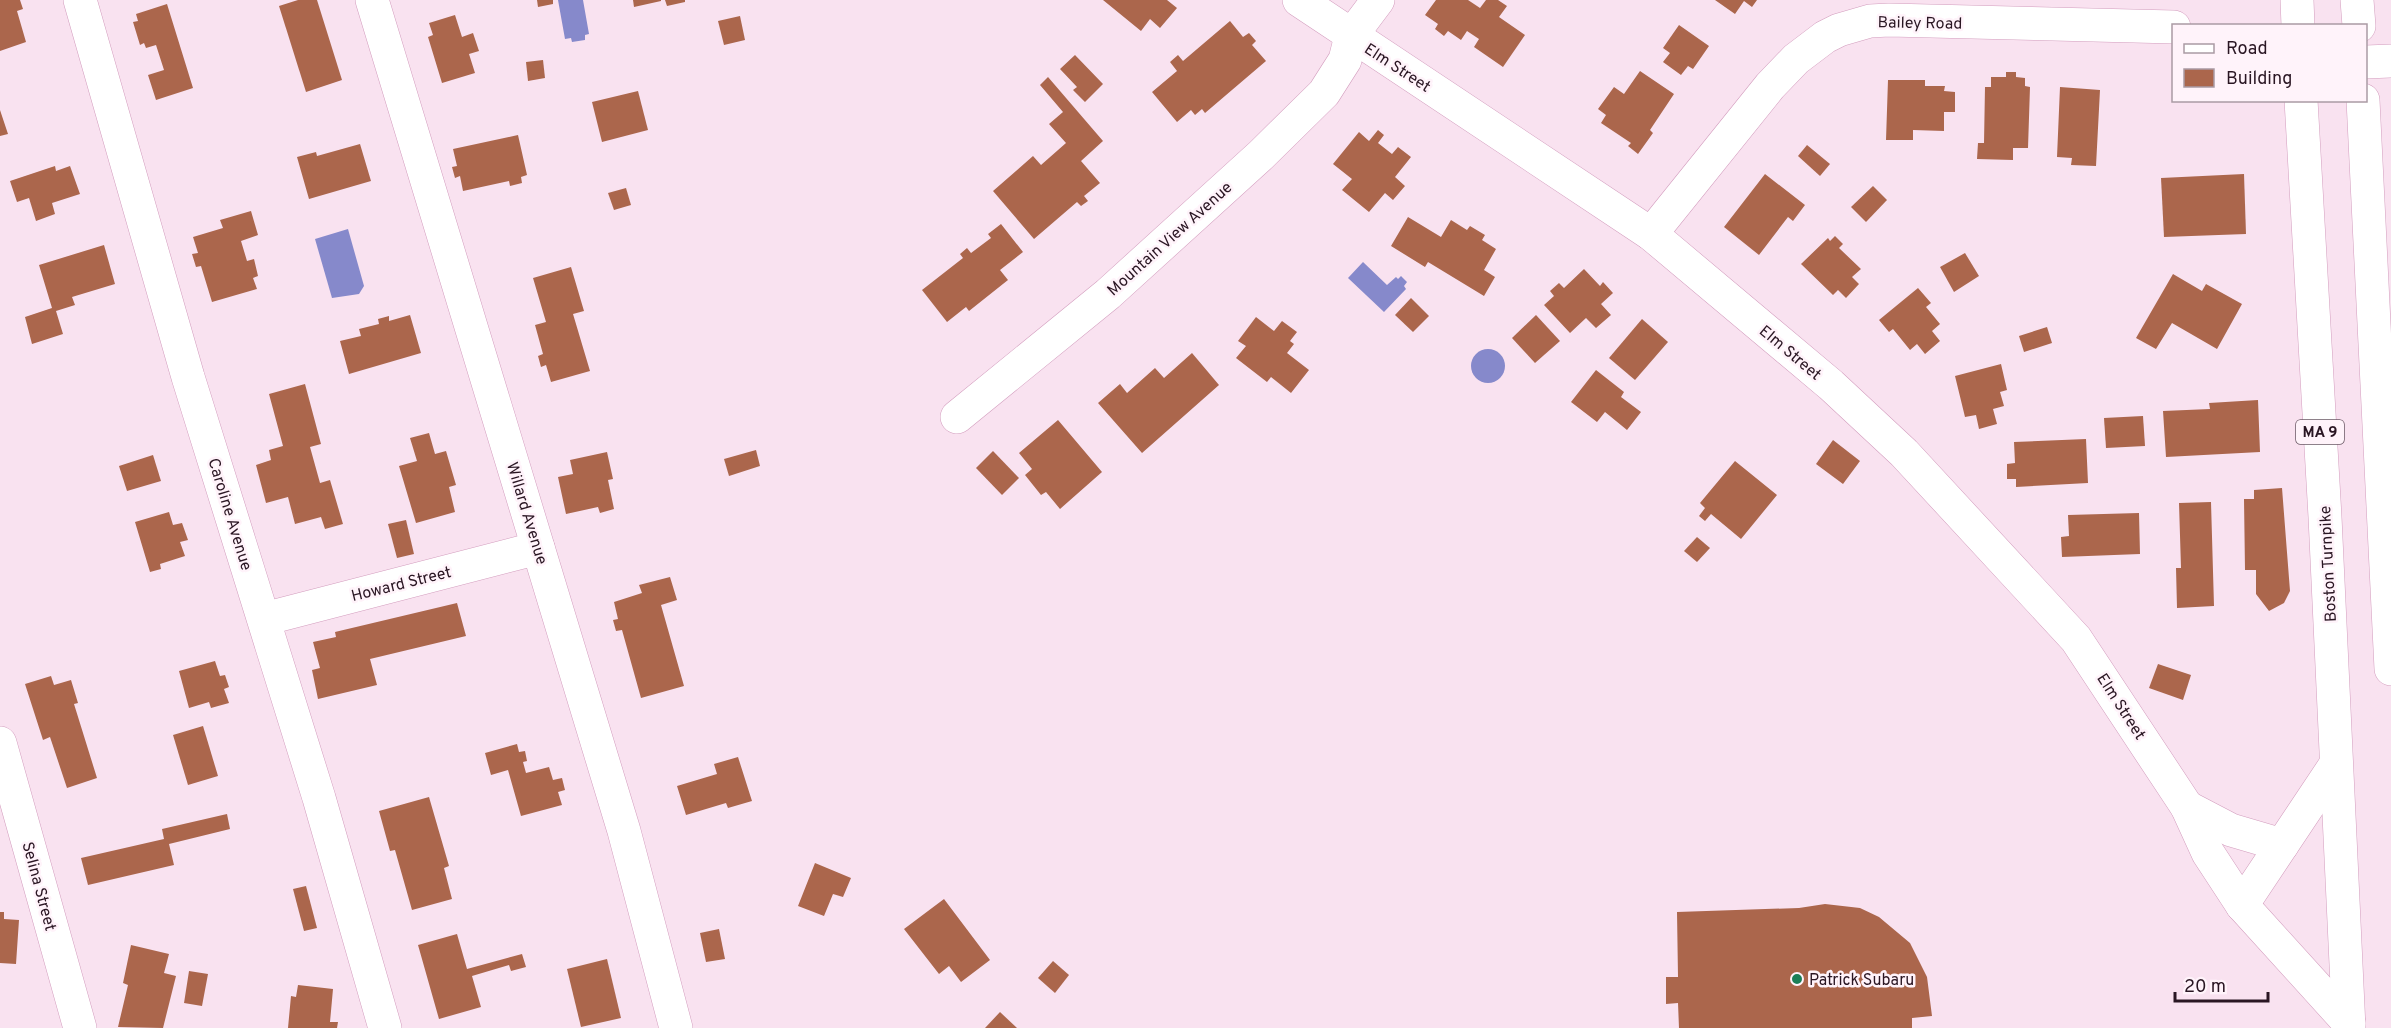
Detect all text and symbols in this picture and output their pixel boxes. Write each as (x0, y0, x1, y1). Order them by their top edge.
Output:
street label: Bailey Road (1877, 13, 1963, 35)
legend (2172, 24, 2367, 102)
text: Road (2226, 38, 2268, 61)
street label: Elm Street (1360, 40, 1434, 98)
text: Building (2226, 68, 2292, 91)
street label: Mountain View Avenue (1104, 178, 1237, 301)
street label: Elm Street (1755, 322, 1825, 385)
road number: MA 9 (2296, 420, 2344, 444)
street label: Caroline Avenue (203, 456, 256, 573)
street label: Willard Avenue (501, 460, 551, 567)
street label: Boston Turnpike (2316, 505, 2342, 623)
street label: Howard Street (349, 563, 454, 607)
street label: Elm Street (2091, 670, 2149, 744)
street label: Selina Street (17, 840, 60, 933)
scale bar (2175, 965, 2268, 1003)
place label: Patrick Subaru (1809, 971, 1914, 991)
marker: Patrick Subaru (1790, 972, 1804, 986)
text: 20 m (2184, 976, 2226, 999)

